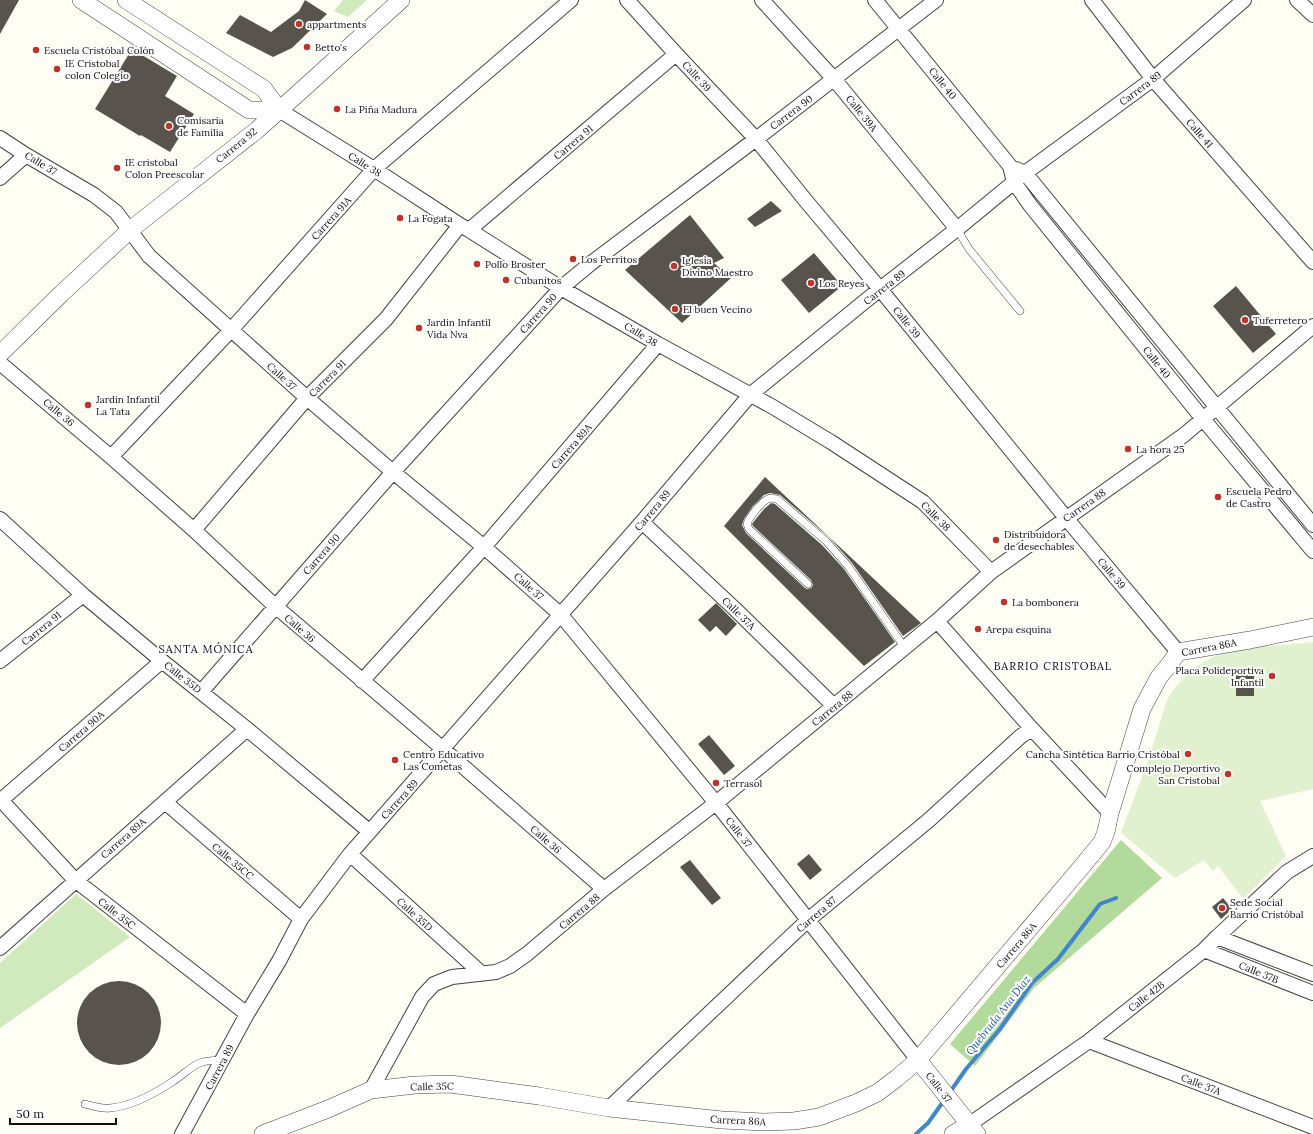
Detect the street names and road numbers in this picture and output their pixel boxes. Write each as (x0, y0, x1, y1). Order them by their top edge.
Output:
street label: Calle 39 (679, 58, 714, 94)
street label: Calle 40 (926, 65, 959, 102)
street label: Carrera 89 (1117, 68, 1164, 108)
street label: Carrera 90 (767, 92, 815, 133)
street label: Calle 39A (843, 92, 881, 135)
street label: Calle 41 (1183, 116, 1216, 151)
street label: Carrera 91 (551, 122, 596, 163)
street label: Carrera 92 (213, 125, 260, 166)
street label: Calle 37 (22, 149, 60, 178)
street label: Calle 38 (346, 149, 384, 180)
street label: Carrera 91A (308, 193, 355, 243)
street label: Carrera 89 (861, 267, 908, 308)
street label: Carrera 90 (517, 290, 560, 336)
street label: Calle 39 (890, 304, 923, 341)
street label: Calle 38 (622, 319, 660, 350)
street label: Calle 40 (1140, 344, 1173, 381)
street label: Carrera 91 (306, 357, 349, 400)
street label: Calle 37 (264, 360, 300, 393)
street label: Calle 36 (40, 396, 77, 429)
street label: Carrera 89A (548, 420, 595, 472)
street label: Carrera 88 (1060, 486, 1109, 525)
street label: Carrera 89 (631, 487, 673, 533)
street label: Calle 38 (918, 499, 954, 534)
street label: Carrera 90 (300, 531, 343, 578)
street label: Calle 39 (1095, 555, 1129, 592)
street label: Calle 37 (511, 570, 547, 603)
street label: Calle 37A (719, 594, 759, 633)
street label: Carrera 91 (19, 608, 64, 648)
street label: Calle 36 (281, 611, 318, 646)
street label: Carrera 86A (1180, 636, 1238, 659)
street label: Calle 35D (161, 659, 204, 696)
street label: Carrera 88 (809, 688, 856, 729)
street label: Carrera 90A (56, 707, 107, 755)
street label: Carrera 89 (378, 776, 421, 822)
street label: Calle 37 (723, 814, 755, 851)
street label: Carrera 89A (98, 815, 149, 862)
street label: Calle 36 (527, 822, 564, 857)
street label: Calle 35CC (209, 840, 256, 883)
street label: Carrera 88 (556, 890, 603, 932)
street label: Carrera 87 (794, 893, 839, 935)
street label: Calle 35C (95, 895, 138, 932)
street label: Calle 35D (394, 895, 435, 934)
street label: Carrera 86A (993, 919, 1040, 971)
street label: Calle 37B (1237, 959, 1281, 986)
street label: Calle 42B (1125, 978, 1167, 1015)
street label: Carrera 89 (202, 1042, 237, 1092)
street label: Calle 37 (923, 1069, 955, 1106)
street label: Calle 37A (1179, 1071, 1223, 1098)
street label: Calle 35C (410, 1080, 454, 1093)
street label: Carrera 86A (710, 1113, 767, 1128)

